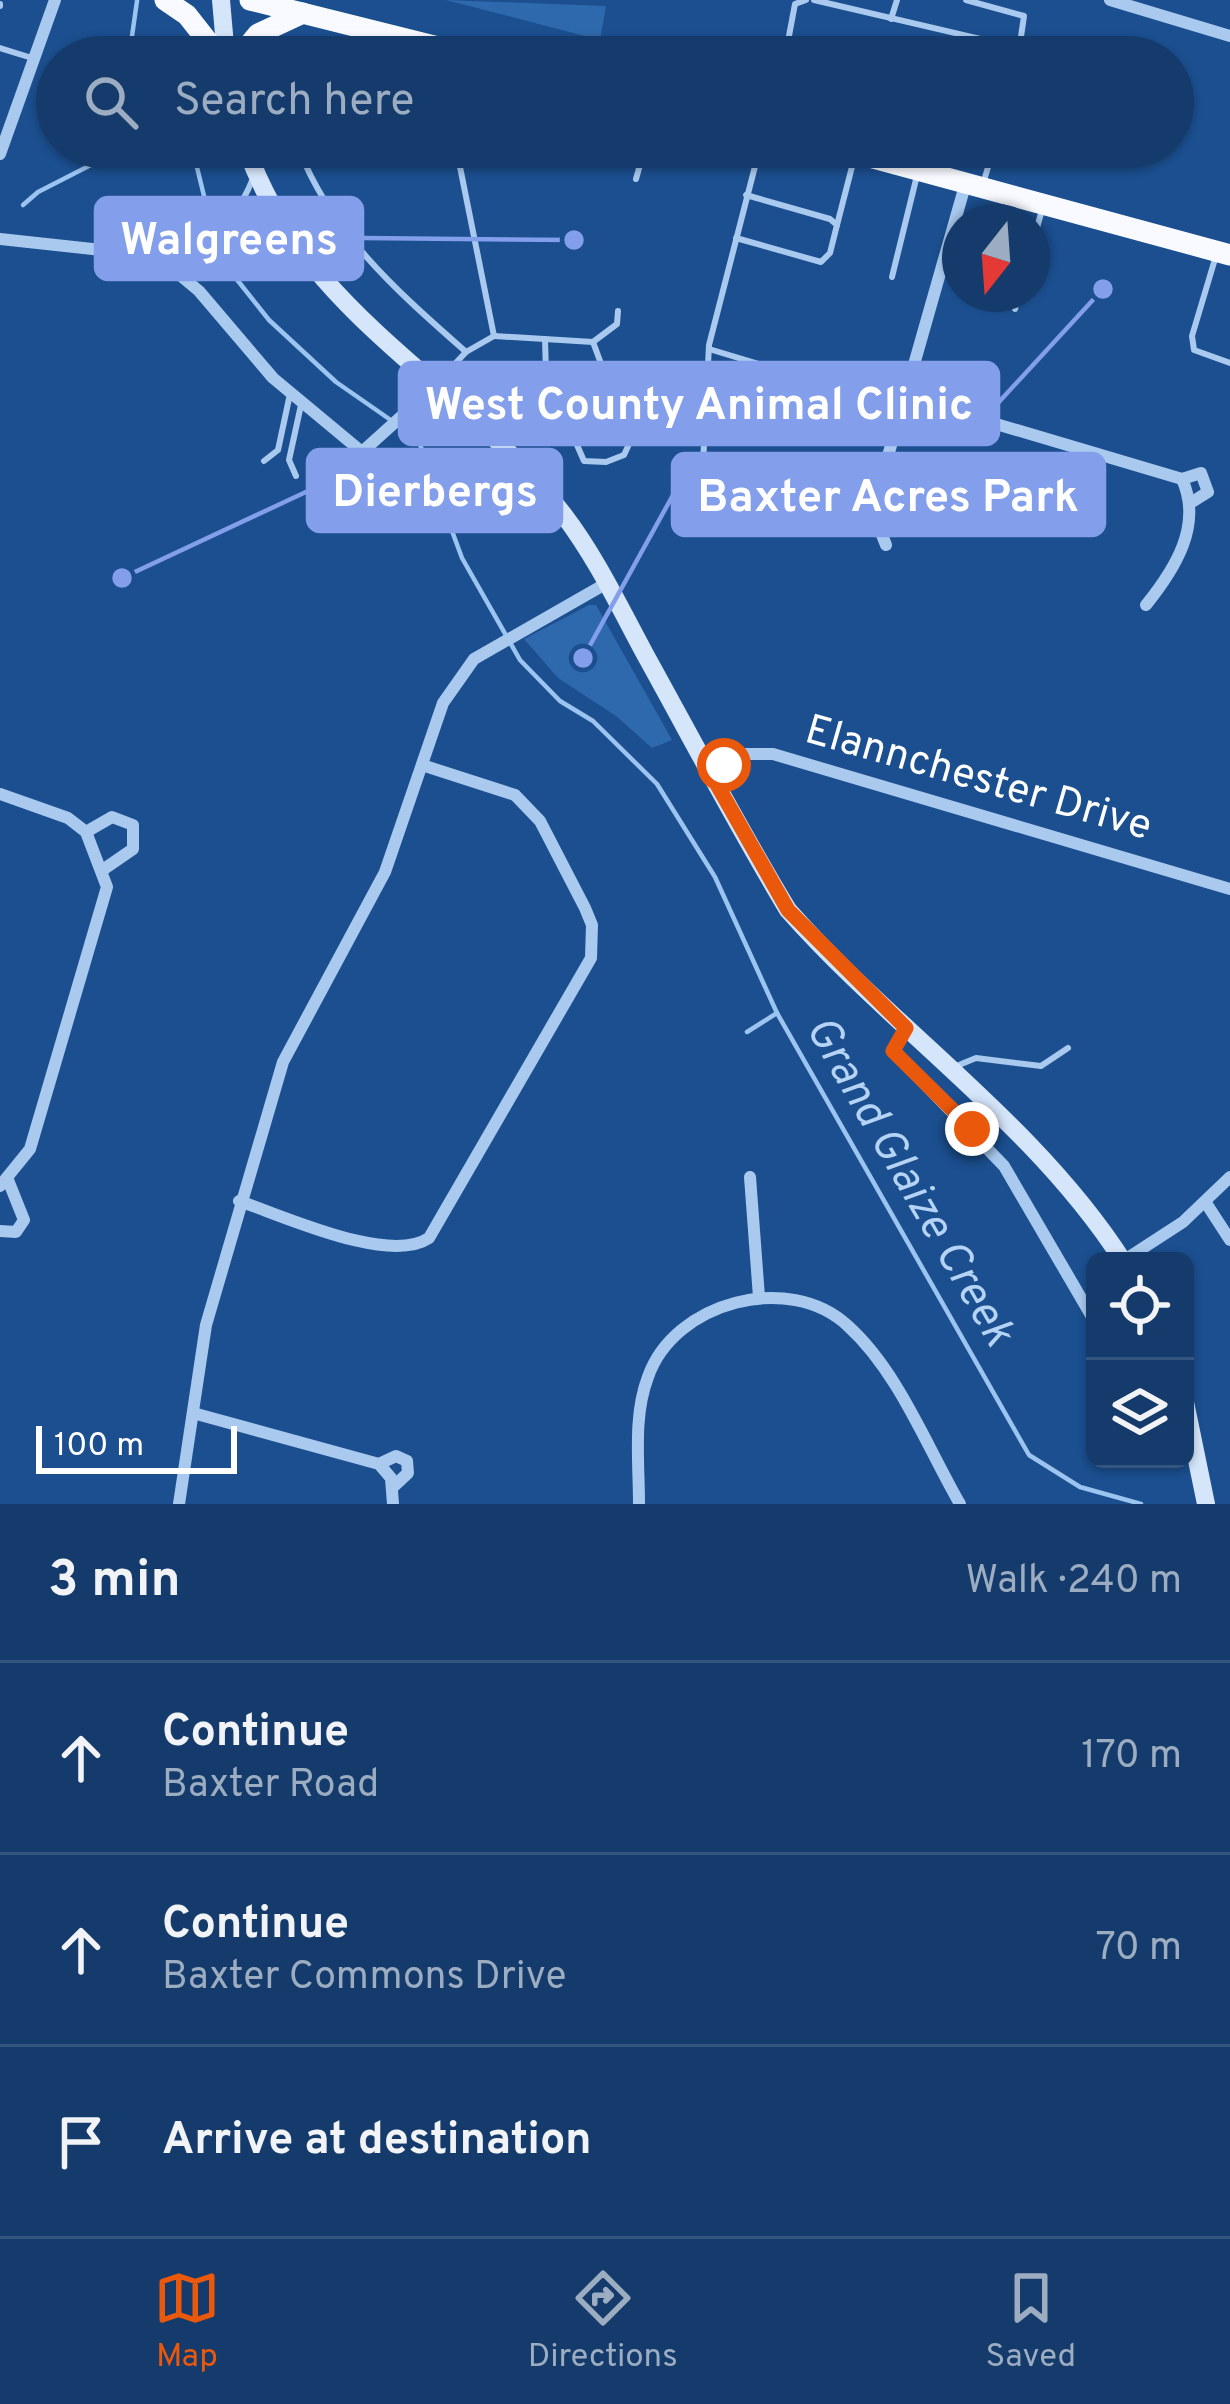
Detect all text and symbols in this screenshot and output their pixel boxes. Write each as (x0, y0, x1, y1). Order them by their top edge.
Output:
search box (36, 36, 1194, 168)
icon: search (78, 69, 144, 135)
text: Search here (174, 74, 414, 131)
callout: Walgreens (96, 198, 362, 279)
north arrow (942, 204, 1050, 312)
text: Walgreens (120, 214, 338, 271)
callout: West County Animal Clinic (400, 363, 998, 444)
text: West County Animal Clinic (425, 379, 973, 436)
callout: Dierbergs (308, 450, 561, 531)
callout: Baxter Acres Park (673, 454, 1104, 535)
text: Dierbergs (332, 466, 538, 523)
text: Baxter Acres Park (697, 471, 1079, 528)
street label: Elannchester Drive (799, 705, 1157, 855)
route start (697, 738, 751, 792)
water label: Grand Glaize Creek (790, 1007, 1026, 1358)
route end (945, 1102, 999, 1156)
map controls (1086, 1252, 1194, 1468)
button: locate (1086, 1252, 1194, 1360)
button: layers (1086, 1360, 1194, 1468)
scale bar (36, 1420, 237, 1473)
text: 100 m (54, 1426, 144, 1468)
text: 3 min (48, 1550, 181, 1615)
text: Walk · 240 m (966, 1558, 1182, 1607)
text: Continue (162, 1705, 349, 1762)
icon: ahead (48, 1725, 114, 1791)
text: 170 m (1081, 1733, 1182, 1782)
text: Baxter Road (162, 1762, 379, 1811)
text: Continue (162, 1897, 349, 1954)
icon: ahead (48, 1917, 114, 1983)
text: 70 m (1096, 1925, 1182, 1974)
text: Baxter Commons Drive (162, 1954, 566, 2003)
icon: arrive (48, 2109, 114, 2175)
text: Arrive at destination (162, 2113, 592, 2170)
tab: Map (154, 2265, 220, 2379)
tab: Directions (528, 2265, 678, 2379)
tab: Saved (985, 2265, 1076, 2379)

